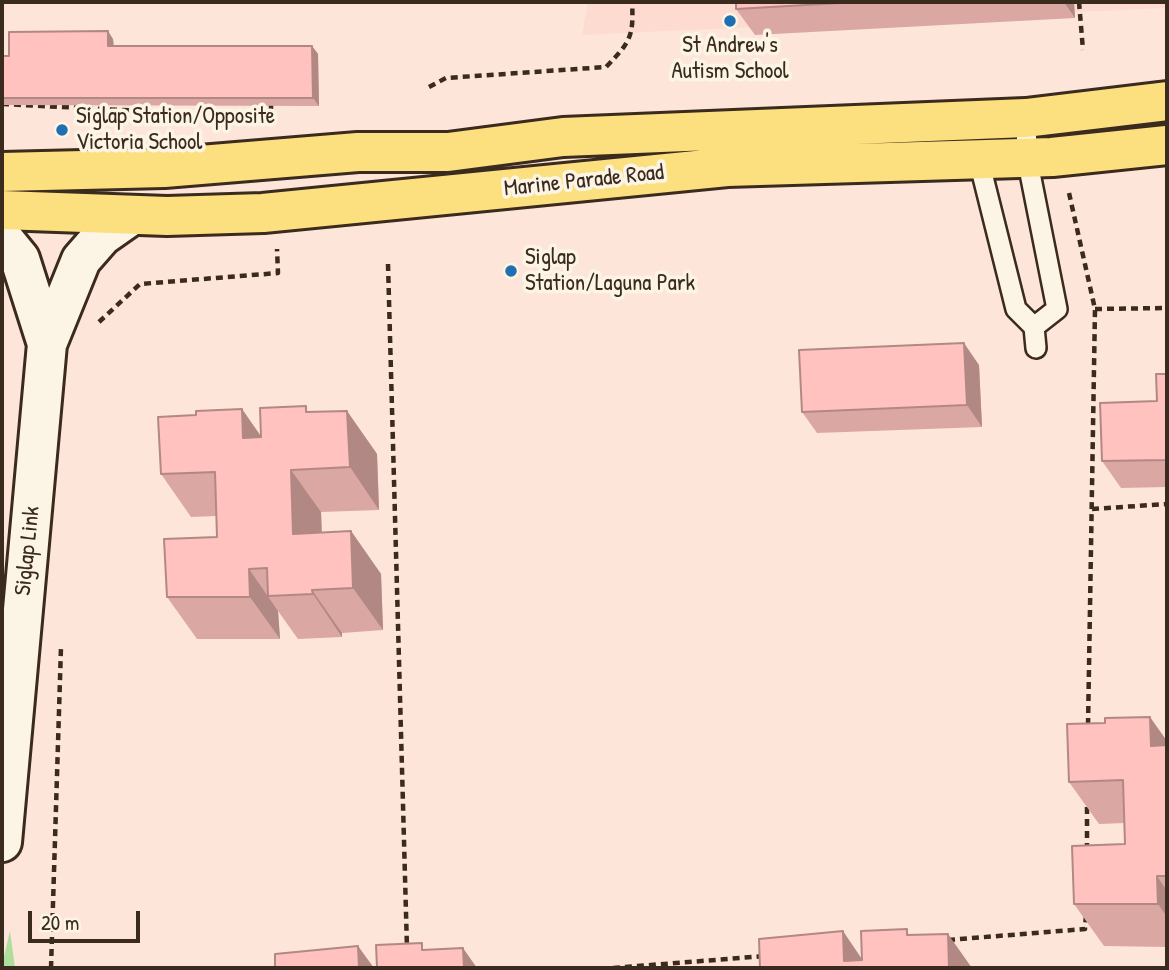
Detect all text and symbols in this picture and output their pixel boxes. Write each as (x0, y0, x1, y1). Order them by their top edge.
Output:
marker: St Andrew's Autism School (722, 13, 738, 29)
place label: St Andrew's Autism School (671, 32, 789, 86)
place label: Siglap Station/Opposite Victoria School (76, 103, 275, 157)
marker: Siglap Station/Opposite Victoria School (54, 122, 70, 138)
street label: Marine Parade Road (503, 159, 665, 203)
place label: Siglap Station/Laguna Park (525, 244, 695, 298)
marker: Siglap Station/Laguna Park (503, 263, 519, 279)
street label: Siglap Link (10, 505, 46, 597)
scale bar (32, 897, 144, 941)
text: 20 m (41, 908, 79, 937)

